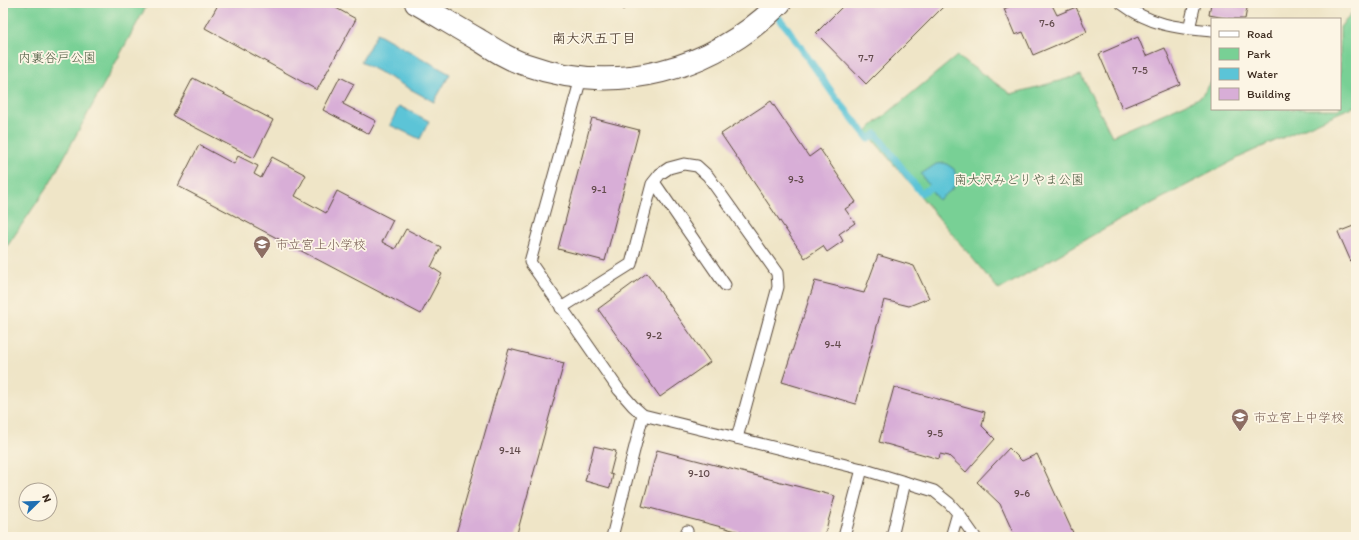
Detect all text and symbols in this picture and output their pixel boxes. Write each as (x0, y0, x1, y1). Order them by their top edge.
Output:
house number: 7-6 (1039, 17, 1055, 30)
legend (1211, 18, 1341, 110)
text: Road (1247, 27, 1273, 41)
district label: 南大沢五丁目 (552, 30, 636, 47)
text: Park (1247, 47, 1271, 61)
park label: 内裏谷戸公園 (18, 50, 96, 65)
house number: 7-7 (858, 52, 874, 65)
house number: 7-5 (1132, 64, 1148, 77)
text: Water (1247, 67, 1278, 81)
text: Building (1247, 87, 1291, 101)
park label: 南大沢みどりやま公園 (954, 172, 1084, 187)
house number: 9-3 (788, 173, 804, 186)
house number: 9-1 (591, 183, 607, 196)
school or university icon: 市立宮上小学校 (252, 234, 272, 259)
place label: 市立宮上小学校 (275, 237, 366, 252)
house number: 9-2 (646, 329, 662, 342)
house number: 9-4 (825, 338, 842, 351)
school or university icon: 市立宮上中学校 (1230, 407, 1250, 432)
place label: 市立宮上中学校 (1253, 410, 1344, 425)
house number: 9-5 (927, 427, 943, 440)
house number: 9-14 (499, 444, 521, 457)
house number: 9-10 (688, 467, 710, 480)
north arrow (18, 482, 58, 522)
house number: 9-6 (1014, 487, 1030, 500)
text: N (39, 492, 54, 504)

